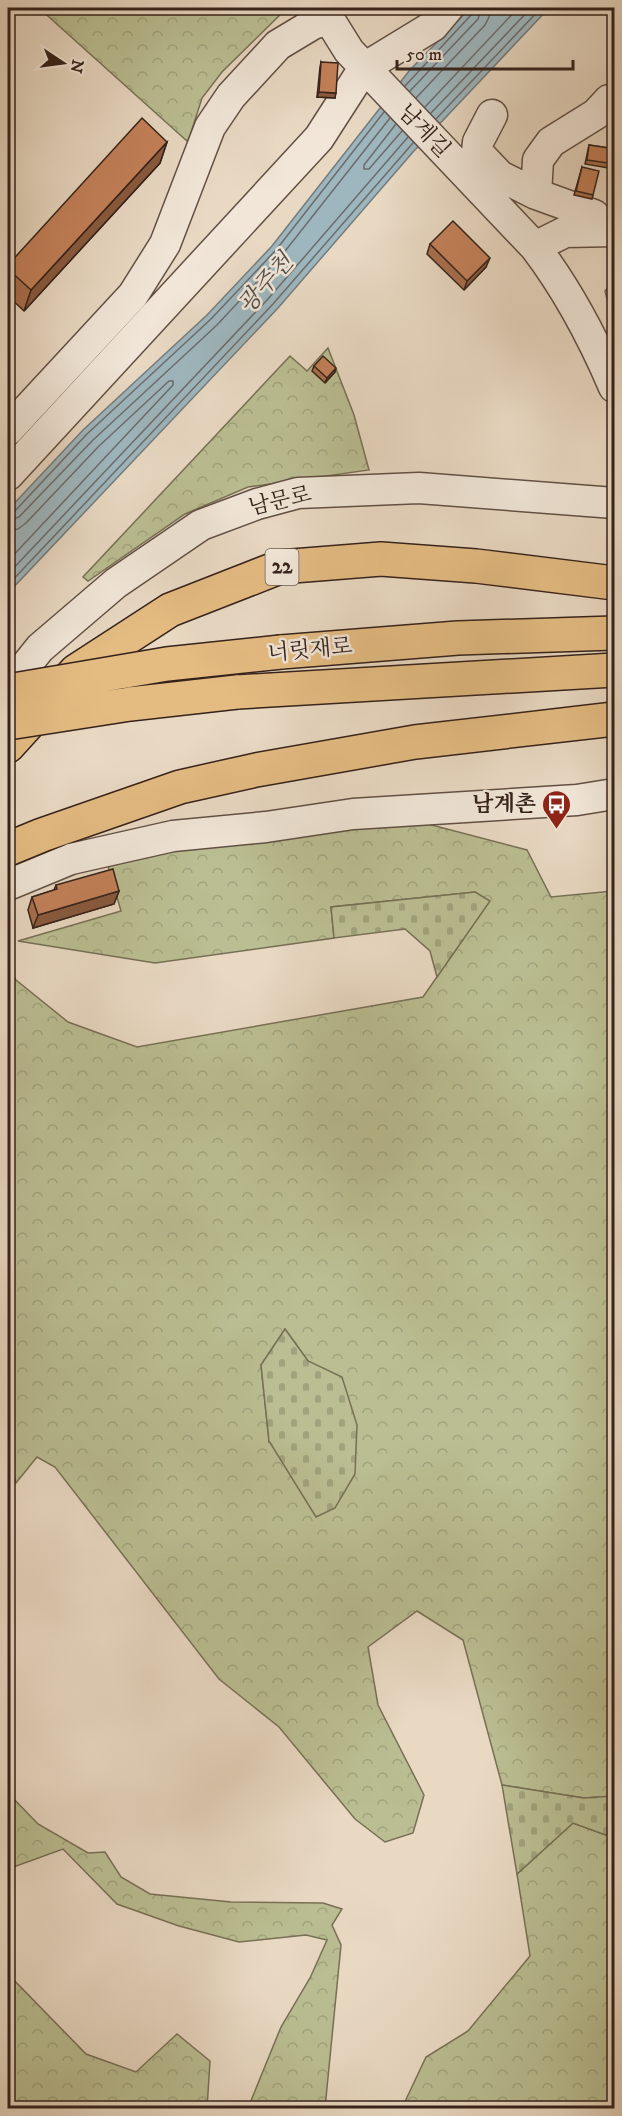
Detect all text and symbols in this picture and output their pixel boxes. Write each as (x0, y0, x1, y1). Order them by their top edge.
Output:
north arrow (33, 33, 93, 93)
scale bar (397, 33, 572, 71)
text: 50 m (406, 44, 442, 66)
text: N (65, 57, 88, 75)
street label: 남계길 (392, 99, 456, 163)
water label: 광주천 (232, 247, 301, 320)
street label: 남문로 (246, 481, 314, 521)
road number: 22 (266, 549, 298, 585)
street label: 너릿재로 (266, 633, 354, 667)
bus stop icon: 남계촌 (541, 788, 573, 830)
place label: 남계촌 (472, 791, 536, 818)

